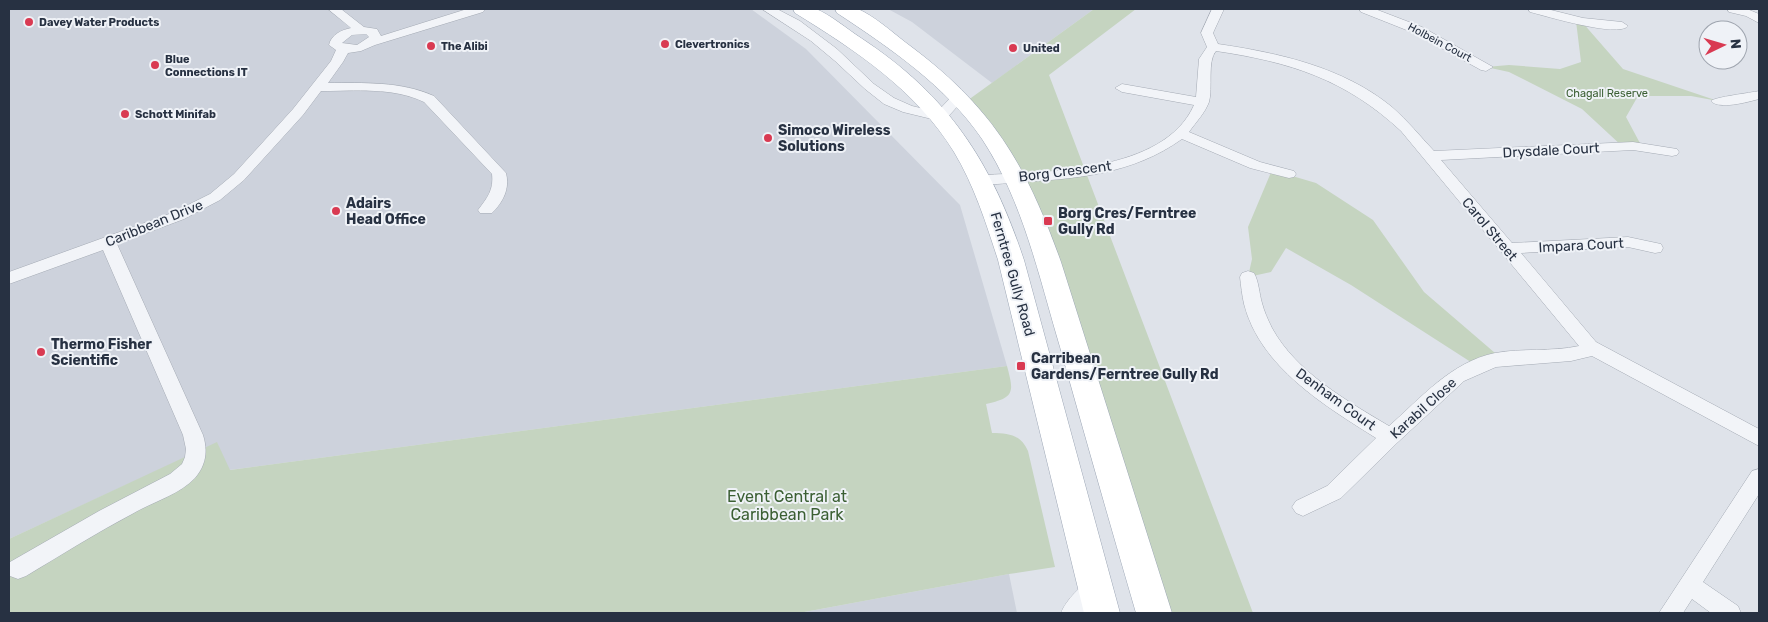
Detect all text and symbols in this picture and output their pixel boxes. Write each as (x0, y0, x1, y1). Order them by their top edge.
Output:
marker: Davey Water Products (23, 16, 35, 28)
place label: Davey Water Products (39, 16, 159, 29)
street label: Holbein Court (1406, 20, 1474, 65)
north arrow (1698, 20, 1748, 70)
marker: Clevertronics (659, 38, 671, 50)
place label: Clevertronics (675, 38, 750, 51)
text: N (1727, 38, 1744, 50)
marker: The Alibi (425, 40, 437, 52)
place label: The Alibi (441, 40, 488, 53)
marker: United (1007, 42, 1019, 54)
place label: United (1023, 42, 1060, 55)
place label: Blue Connections IT (165, 53, 248, 79)
marker: Blue Connections IT (149, 59, 161, 71)
park label: Chagall Reserve (1566, 87, 1648, 100)
marker: Schott Minifab (119, 108, 131, 120)
place label: Schott Minifab (135, 108, 216, 121)
place label: Simoco Wireless Solutions (778, 122, 891, 155)
marker: Simoco Wireless Solutions (762, 132, 774, 144)
street label: Drysdale Court (1502, 139, 1600, 162)
street label: Borg Crescent (1018, 157, 1113, 186)
street label: Carol Street (1458, 194, 1521, 265)
place label: Adairs Head Office (346, 195, 426, 228)
street label: Caribbean Drive (103, 196, 206, 251)
marker: Adairs Head Office (330, 205, 342, 217)
place label: Borg Cres/Ferntree Gully Rd (1058, 205, 1196, 238)
street label: Ferntree Gully Road (987, 210, 1038, 338)
marker: Borg Cres/Ferntree Gully Rd (1042, 215, 1054, 227)
street label: Impara Court (1538, 235, 1625, 256)
place label: Thermo Fisher Scientific (51, 336, 153, 369)
marker: Thermo Fisher Scientific (35, 346, 47, 358)
place label: Carribean Gardens/Ferntree Gully Rd (1031, 350, 1219, 383)
marker: Carribean Gardens/Ferntree Gully Rd (1015, 360, 1027, 372)
street label: Denham Court (1292, 365, 1379, 434)
street label: Karabil Close (1387, 374, 1460, 443)
park label: Event Central at Caribbean Park (727, 487, 847, 524)

